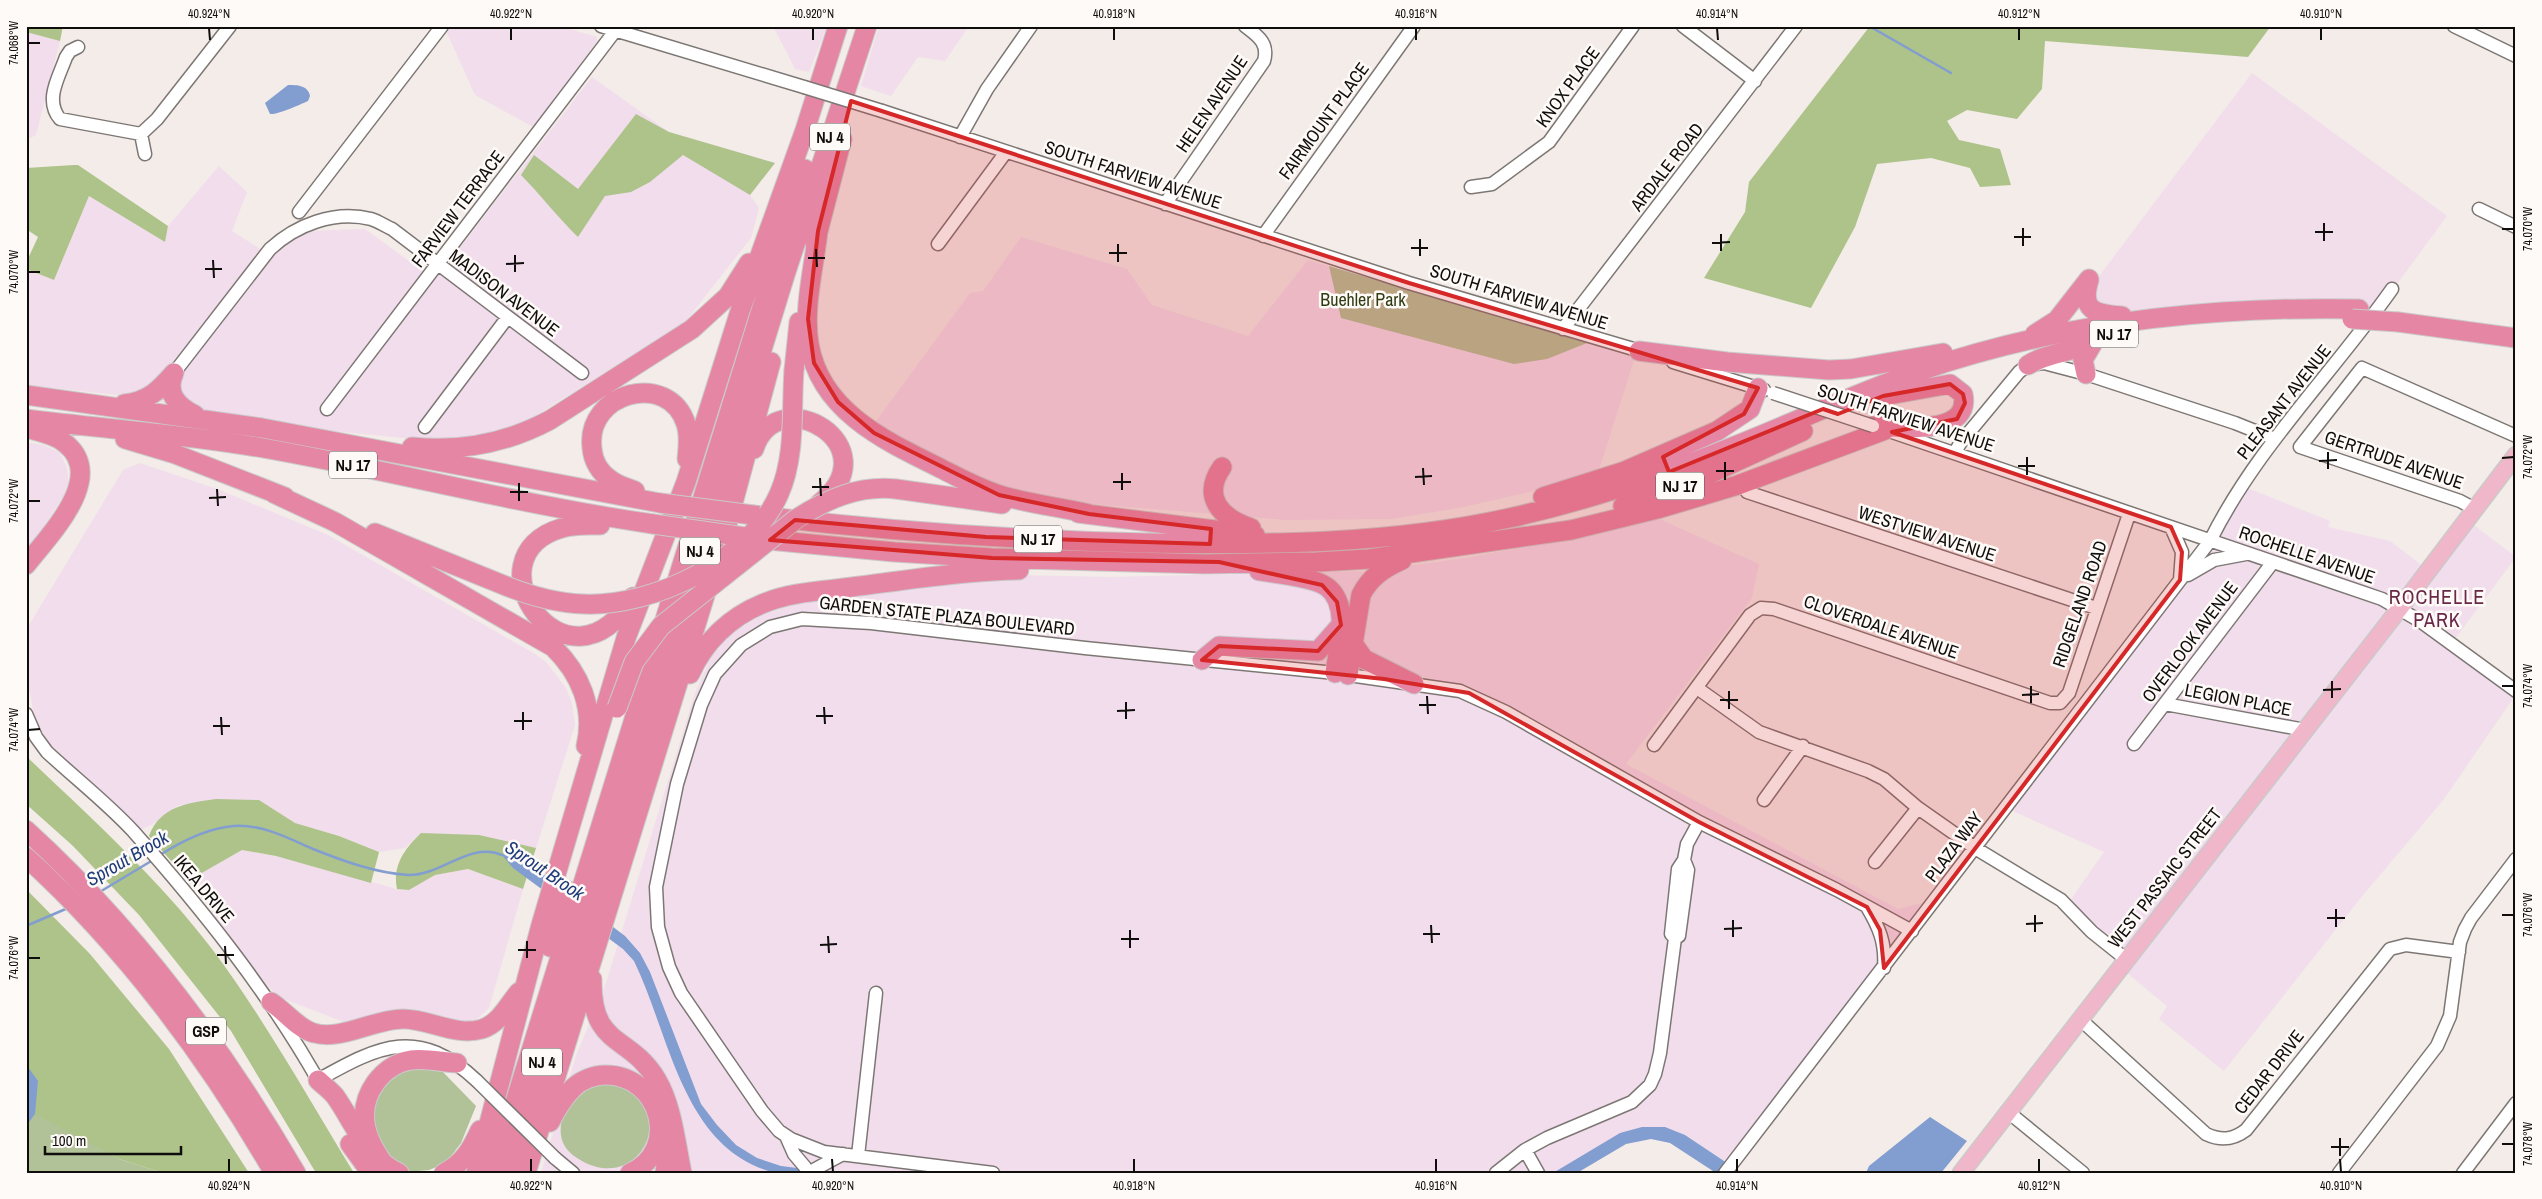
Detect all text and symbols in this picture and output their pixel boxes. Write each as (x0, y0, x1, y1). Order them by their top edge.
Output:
text: 40.924°N (188, 6, 230, 22)
text: 40.922°N (490, 6, 532, 22)
text: 40.920°N (792, 6, 834, 22)
text: 40.918°N (1093, 6, 1135, 22)
text: 40.916°N (1395, 6, 1437, 22)
text: 40.914°N (1696, 6, 1738, 22)
text: 40.912°N (1998, 6, 2040, 22)
text: 40.910°N (2300, 6, 2342, 22)
text: 74.068°W (6, 20, 22, 65)
street label: KNOX PLACE (1530, 41, 1605, 132)
street label: HELEN AVENUE (1170, 50, 1253, 157)
street label: FAIRMOUNT PLACE (1273, 57, 1375, 184)
street label: ARDALE ROAD (1624, 117, 1709, 217)
road number: NJ 4 (810, 124, 850, 150)
street label: SOUTH FARVIEW AVENUE (1041, 134, 1225, 215)
street label: FARVIEW TERRACE (405, 145, 510, 272)
text: 74.070°W (2520, 206, 2536, 251)
street label: MADISON AVENUE (444, 243, 564, 342)
text: 74.070°W (6, 249, 22, 294)
street label: SOUTH FARVIEW AVENUE (1427, 258, 1611, 335)
park label: Buehler Park (1320, 287, 1406, 312)
road number: NJ 17 (2090, 320, 2138, 348)
street label: PLEASANT AVENUE (2231, 339, 2336, 464)
street label: SOUTH FARVIEW AVENUE (1814, 377, 1998, 458)
street label: GERTRUDE AVENUE (2321, 424, 2467, 495)
text: 74.072°W (2520, 434, 2536, 479)
road number: NJ 17 (329, 452, 377, 478)
road number: NJ 17 (1656, 472, 1704, 500)
text: 74.072°W (6, 478, 22, 523)
street label: WESTVIEW AVENUE (1855, 499, 1999, 568)
street label: ROCHELLE AVENUE (2236, 520, 2379, 590)
road number: NJ 17 (1014, 526, 1062, 552)
street label: RIDGELAND ROAD (2046, 537, 2113, 671)
road number: NJ 4 (680, 538, 720, 564)
street label: OVERLOOK AVENUE (2136, 576, 2243, 707)
district label: ROCHELLE PARK (2389, 583, 2485, 633)
street label: CLOVERDALE AVENUE (1800, 588, 1962, 665)
street label: GARDEN STATE PLAZA BOULEVARD (818, 590, 1076, 641)
text: 74.074°W (2520, 663, 2536, 708)
street label: LEGION PLACE (2183, 677, 2294, 722)
text: 74.074°W (6, 707, 22, 752)
street label: WEST PASSAIC STREET (2102, 802, 2227, 953)
street label: PLAZA WAY (1919, 806, 1988, 887)
water label: Sprout Brook (81, 823, 174, 892)
water label: Sprout Brook (500, 834, 591, 907)
street label: IKEA DRIVE (168, 849, 240, 928)
text: 74.076°W (2520, 892, 2536, 937)
text: 74.076°W (6, 935, 22, 980)
road number: GSP (186, 1018, 226, 1044)
street label: CEDAR DRIVE (2228, 1024, 2310, 1119)
road number: NJ 4 (522, 1048, 562, 1076)
text: 74.078°W (2520, 1121, 2536, 1166)
scale bar (45, 1124, 181, 1156)
text: 100 m (52, 1130, 86, 1151)
text: 40.924°N (208, 1178, 250, 1194)
text: 40.922°N (510, 1178, 552, 1194)
text: 40.920°N (812, 1178, 854, 1194)
text: 40.918°N (1113, 1178, 1155, 1194)
text: 40.916°N (1415, 1178, 1457, 1194)
text: 40.914°N (1716, 1178, 1758, 1194)
text: 40.912°N (2018, 1178, 2060, 1194)
text: 40.910°N (2320, 1178, 2362, 1194)

